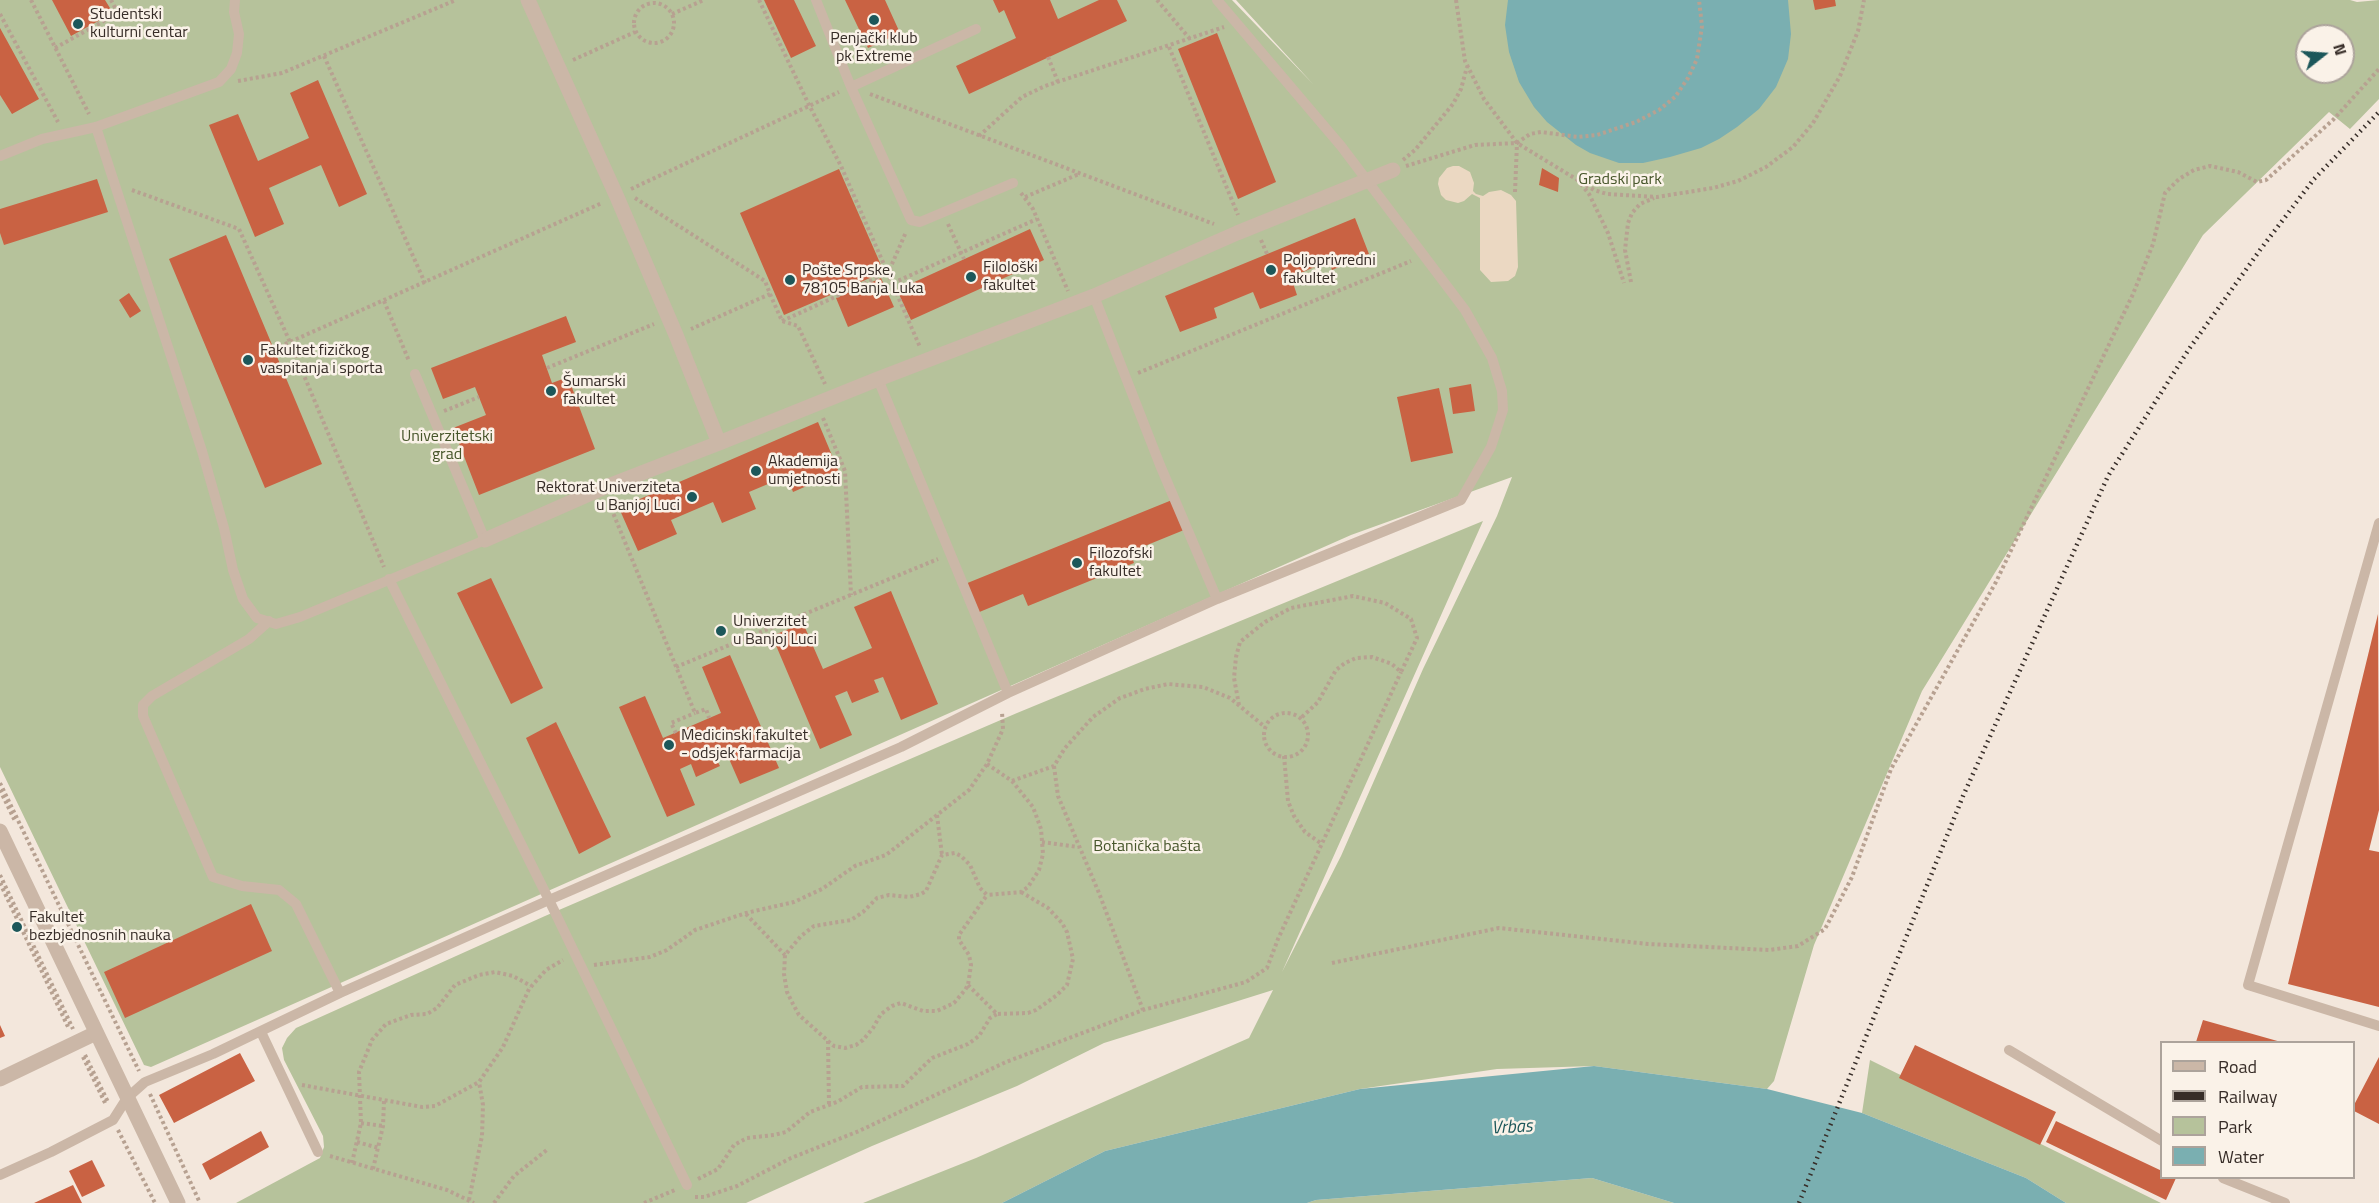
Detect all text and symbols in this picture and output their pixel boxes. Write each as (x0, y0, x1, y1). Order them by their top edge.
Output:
place label: Studentski kulturni centar (90, 5, 188, 43)
marker: Penjački klub pk Extreme (867, 13, 881, 27)
marker: Studentski kulturni centar (71, 17, 85, 31)
north arrow (2295, 24, 2355, 84)
place label: Penjački klub pk Extreme (830, 29, 918, 67)
text: N (2327, 41, 2353, 58)
park label: Gradski park (1578, 170, 1662, 190)
place label: Poljoprivredni fakultet (1283, 251, 1376, 289)
place label: Filološki fakultet (983, 258, 1038, 296)
place label: Pošte Srpske, 78105 Banja Luka (802, 261, 924, 299)
marker: Poljoprivredni fakultet (1264, 263, 1278, 277)
marker: Filološki fakultet (964, 270, 978, 284)
marker: Pošte Srpske, 78105 Banja Luka (783, 273, 797, 287)
place label: Fakultet fizičkog vaspitanja i sporta (260, 341, 383, 379)
marker: Fakultet fizičkog vaspitanja i sporta (241, 353, 255, 367)
place label: Šumarski fakultet (563, 372, 626, 410)
marker: Šumarski fakultet (544, 384, 558, 398)
park label: Univerzitetski grad (401, 427, 493, 465)
place label: Akademija umjetnosti (768, 452, 841, 490)
marker: Akademija umjetnosti (749, 464, 763, 478)
place label: Rektorat Univerziteta u Banjoj Luci (536, 478, 680, 516)
marker: Rektorat Univerziteta u Banjoj Luci (685, 490, 699, 504)
place label: Filozofski fakultet (1089, 544, 1153, 582)
marker: Filozofski fakultet (1070, 556, 1084, 570)
place label: Univerzitet u Banjoj Luci (733, 612, 817, 650)
marker: Univerzitet u Banjoj Luci (714, 624, 728, 638)
place label: Medicinski fakultet - odsjek farmacija (681, 726, 808, 764)
marker: Medicinski fakultet - odsjek farmacija (662, 738, 676, 752)
park label: Botanička bašta (1093, 837, 1201, 857)
place label: Fakultet bezbjednosnih nauka (29, 908, 171, 946)
marker: Fakultet bezbjednosnih nauka (10, 920, 24, 934)
legend (2160, 1041, 2355, 1179)
text: Road (2218, 1053, 2257, 1080)
text: Railway (2218, 1083, 2277, 1110)
text: Park (2218, 1113, 2252, 1140)
water label: Vrbas (1491, 1116, 1533, 1140)
text: Water (2218, 1143, 2264, 1170)

